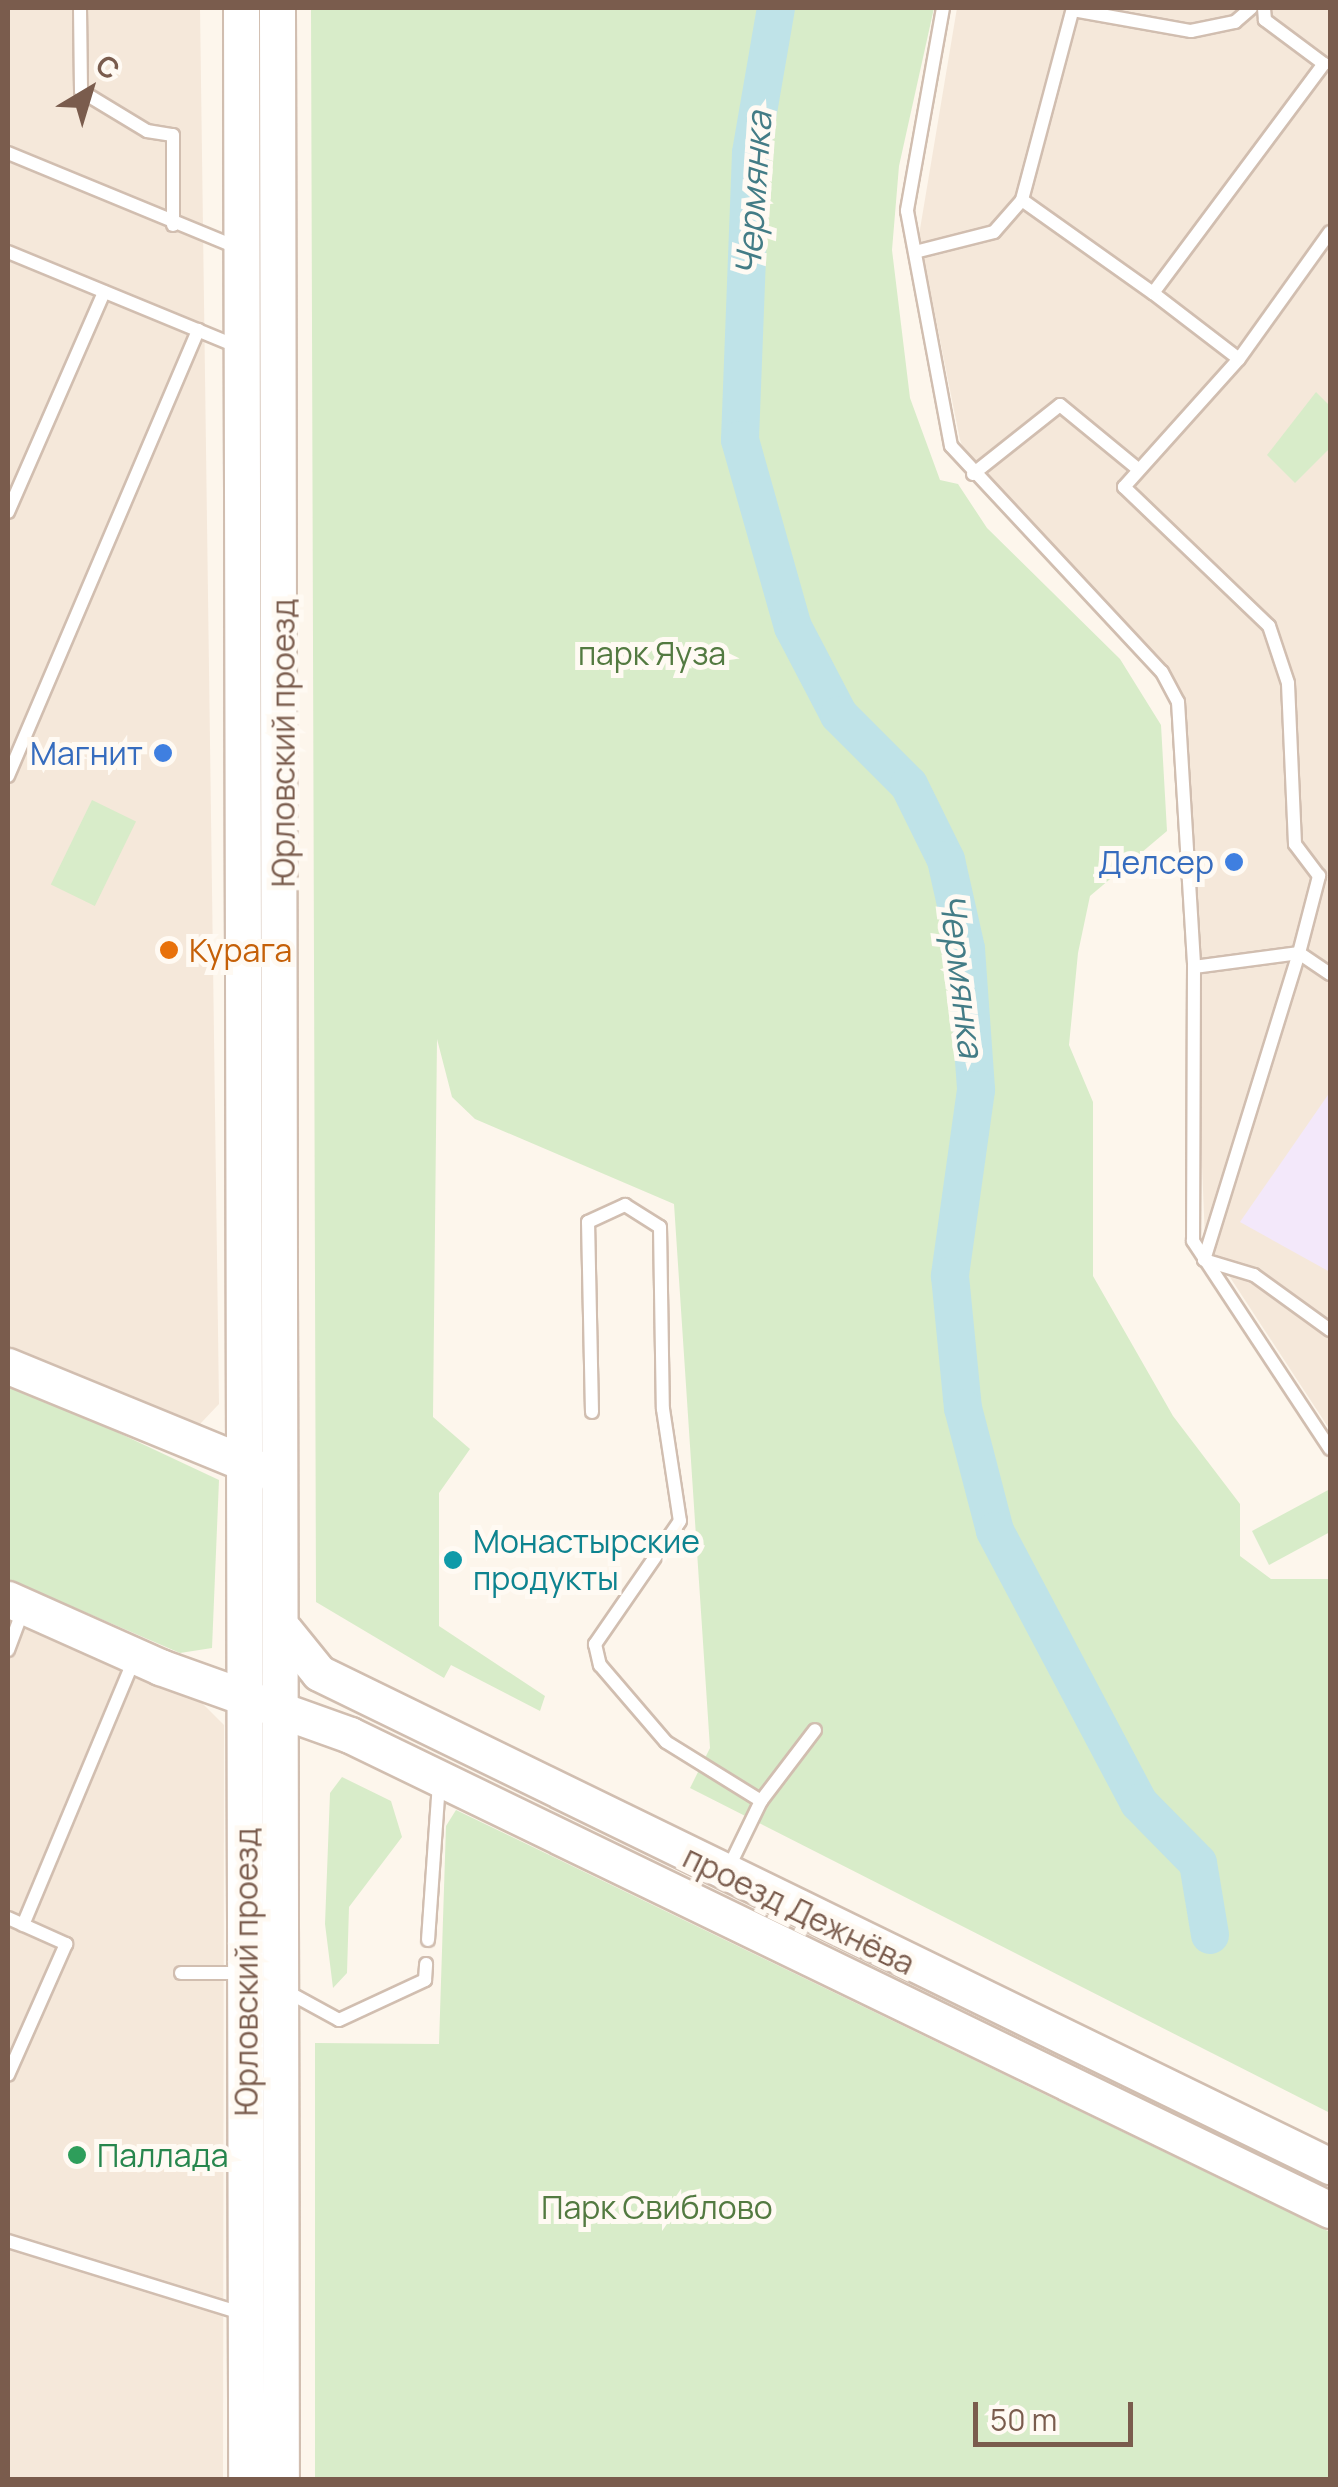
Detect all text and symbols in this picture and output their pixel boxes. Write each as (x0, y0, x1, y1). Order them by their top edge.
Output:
north arrow (40, 40, 140, 140)
text: С (89, 45, 128, 88)
water label: Чермянка (726, 110, 780, 278)
street label: Юрловский проезд (264, 599, 302, 887)
park label: парк Яуза (578, 634, 726, 672)
place label: Магнит (30, 734, 143, 772)
marker: Магнит (152, 742, 174, 764)
place label: Делсер (1098, 843, 1214, 881)
marker: Делсер (1223, 851, 1245, 873)
water label: Чермянка (931, 891, 993, 1059)
place label: Курага (189, 931, 292, 969)
marker: Курага (158, 939, 180, 961)
place label: Монастырские продукты (473, 1523, 700, 1598)
marker: Монастырские продукты (442, 1549, 464, 1571)
street label: Юрловский проезд (227, 1828, 265, 2116)
street label: проезд Дежнёва (677, 1837, 921, 1983)
place label: Паллада (97, 2136, 228, 2174)
marker: Паллада (66, 2144, 88, 2166)
park label: Парк Свиблово (541, 2188, 773, 2226)
scale bar (978, 2382, 1138, 2444)
text: 50 m (990, 2399, 1057, 2440)

